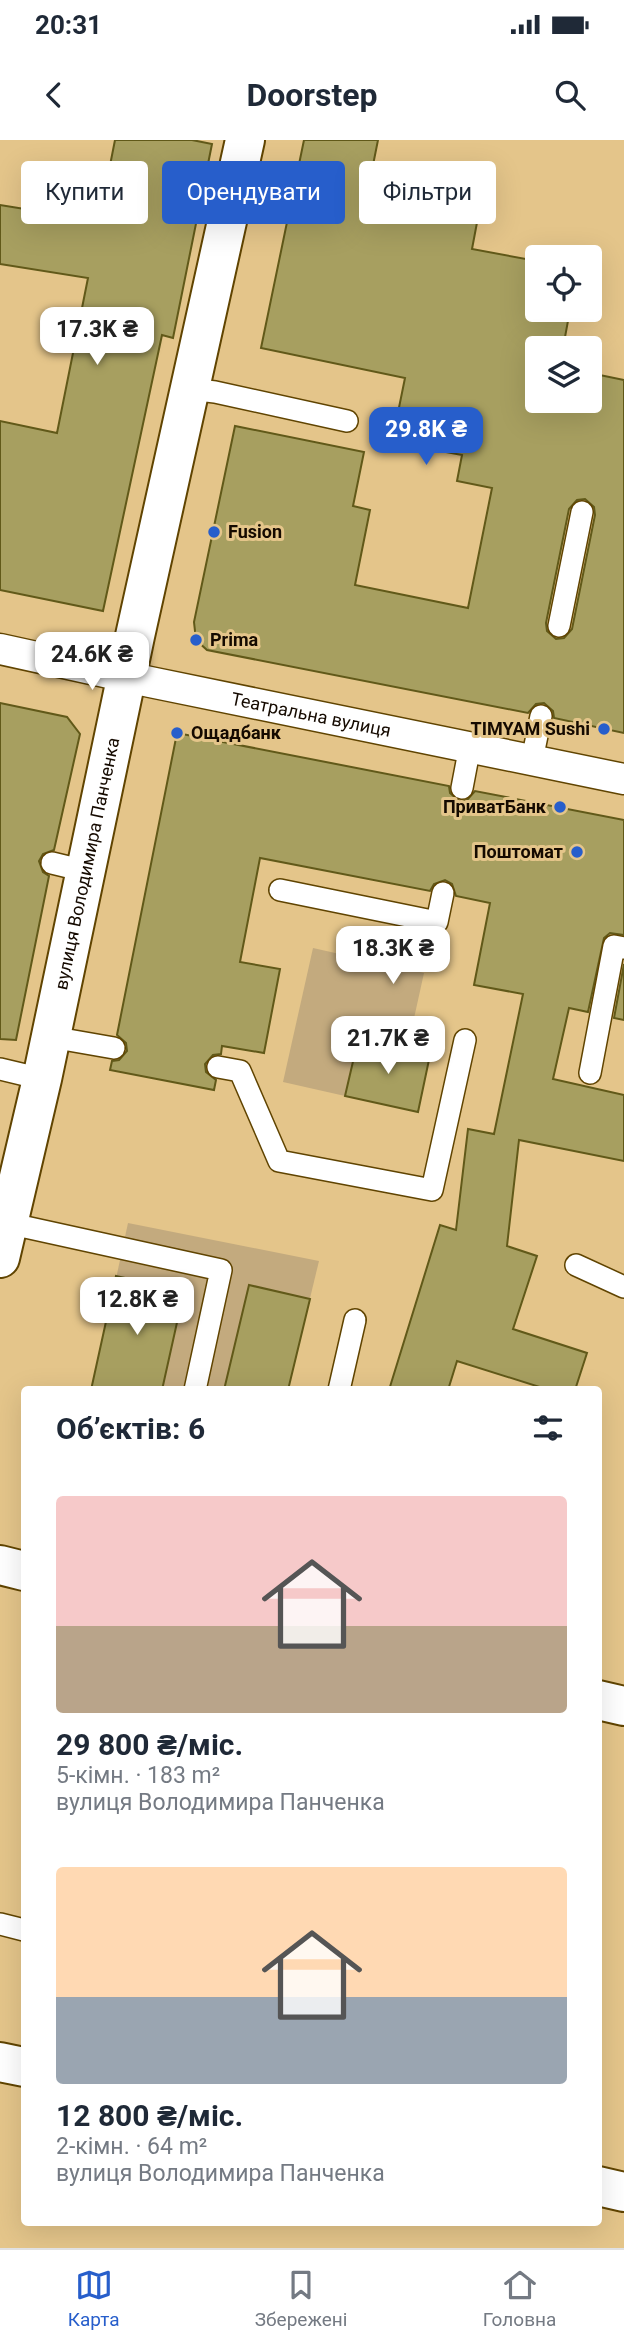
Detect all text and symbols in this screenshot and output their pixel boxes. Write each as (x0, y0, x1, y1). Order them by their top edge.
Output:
text: 20:31 (35, 10, 102, 40)
icon: back (35, 76, 73, 114)
text: Doorstep (246, 76, 378, 114)
icon: search (551, 76, 589, 114)
chip: Купити (21, 161, 148, 224)
chip: Орендувати (162, 161, 345, 224)
chip: Фільтри (359, 161, 496, 224)
map controls (525, 245, 602, 413)
button: locate (525, 245, 602, 322)
pin: 17.3K ₴ (32, 308, 162, 367)
text: 17.3K ₴ (56, 316, 138, 343)
button: layers (525, 336, 602, 413)
pin: 29.8K ₴ (361, 408, 491, 467)
text: 29.8K ₴ (385, 416, 467, 443)
place label: Fusion (228, 521, 282, 542)
marker: Fusion (206, 524, 222, 540)
place label: Prima (210, 629, 259, 650)
pin: 24.6K ₴ (27, 632, 157, 692)
marker: Prima (188, 632, 204, 648)
text: 24.6K ₴ (51, 641, 133, 668)
street label: Театральна вулиця (230, 688, 393, 741)
place label: TIMYAM Sushi (471, 718, 590, 739)
marker: TIMYAM Sushi (596, 721, 612, 737)
place label: Ощадбанк (191, 722, 282, 743)
marker: Ощадбанк (169, 725, 185, 741)
street label: вулиця Володимира Панченка (50, 735, 123, 992)
place label: ПриватБанк (443, 796, 547, 817)
marker: ПриватБанк (552, 799, 568, 815)
place label: Поштомат (474, 841, 563, 862)
marker: Поштомат (569, 844, 585, 860)
pin: 18.3K ₴ (328, 926, 458, 986)
text: 18.3K ₴ (352, 935, 434, 962)
pin: 21.7K ₴ (323, 1016, 453, 1076)
text: 21.7K ₴ (347, 1025, 429, 1052)
pin: 12.8K ₴ (72, 1278, 202, 1337)
text: 12.8K ₴ (96, 1286, 178, 1313)
icon: filters (529, 1409, 567, 1447)
text: Об’єктів: 6 (56, 1411, 205, 1446)
icon: home (249, 1541, 375, 1667)
text: 29 800 ₴/міс. (56, 1727, 243, 1762)
text: 5-кімн. · 183 m² (56, 1762, 220, 1789)
text: вулиця Володимира Панченка (56, 1789, 385, 1816)
icon: home (249, 1912, 375, 2038)
text: 12 800 ₴/міс. (56, 2098, 243, 2133)
text: 2-кімн. · 64 m² (56, 2133, 207, 2160)
text: вулиця Володимира Панченка (56, 2160, 385, 2187)
tab: Карта (68, 2266, 119, 2331)
tab: Збережені (255, 2266, 347, 2331)
tab: Головна (483, 2266, 556, 2331)

